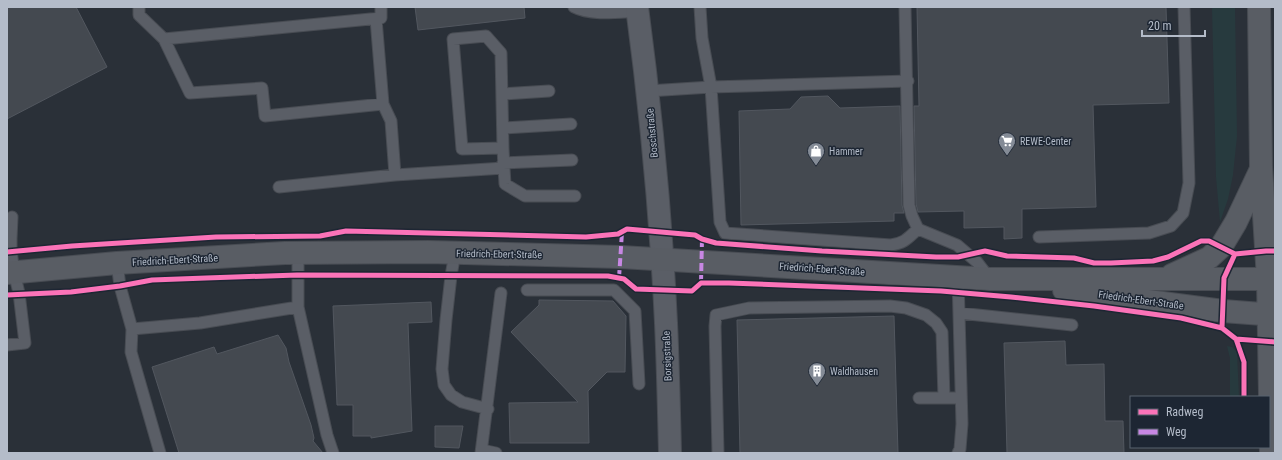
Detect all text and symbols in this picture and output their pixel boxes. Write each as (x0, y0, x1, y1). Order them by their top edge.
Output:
scale bar (1142, 12, 1205, 38)
text: 20 m (1148, 19, 1172, 33)
street label: Boschstraße (644, 108, 660, 158)
supermarket icon: REWE-Center (997, 131, 1017, 156)
place label: REWE-Center (1020, 136, 1071, 147)
shop icon: Hammer (806, 141, 826, 166)
place label: Hammer (829, 146, 863, 157)
street label: Friedrich-Ebert-Straße (456, 248, 542, 260)
street label: Friedrich-Ebert-Straße (132, 252, 219, 268)
street label: Friedrich-Ebert-Straße (779, 261, 866, 278)
street label: Friedrich-Ebert-Straße (1098, 289, 1185, 311)
street label: Borsigstraße (661, 330, 673, 381)
building icon: Waldhausen (807, 361, 827, 386)
place label: Waldhausen (830, 366, 878, 377)
legend (1130, 396, 1270, 448)
text: Radweg (1166, 405, 1203, 419)
text: Weg (1166, 425, 1187, 439)

